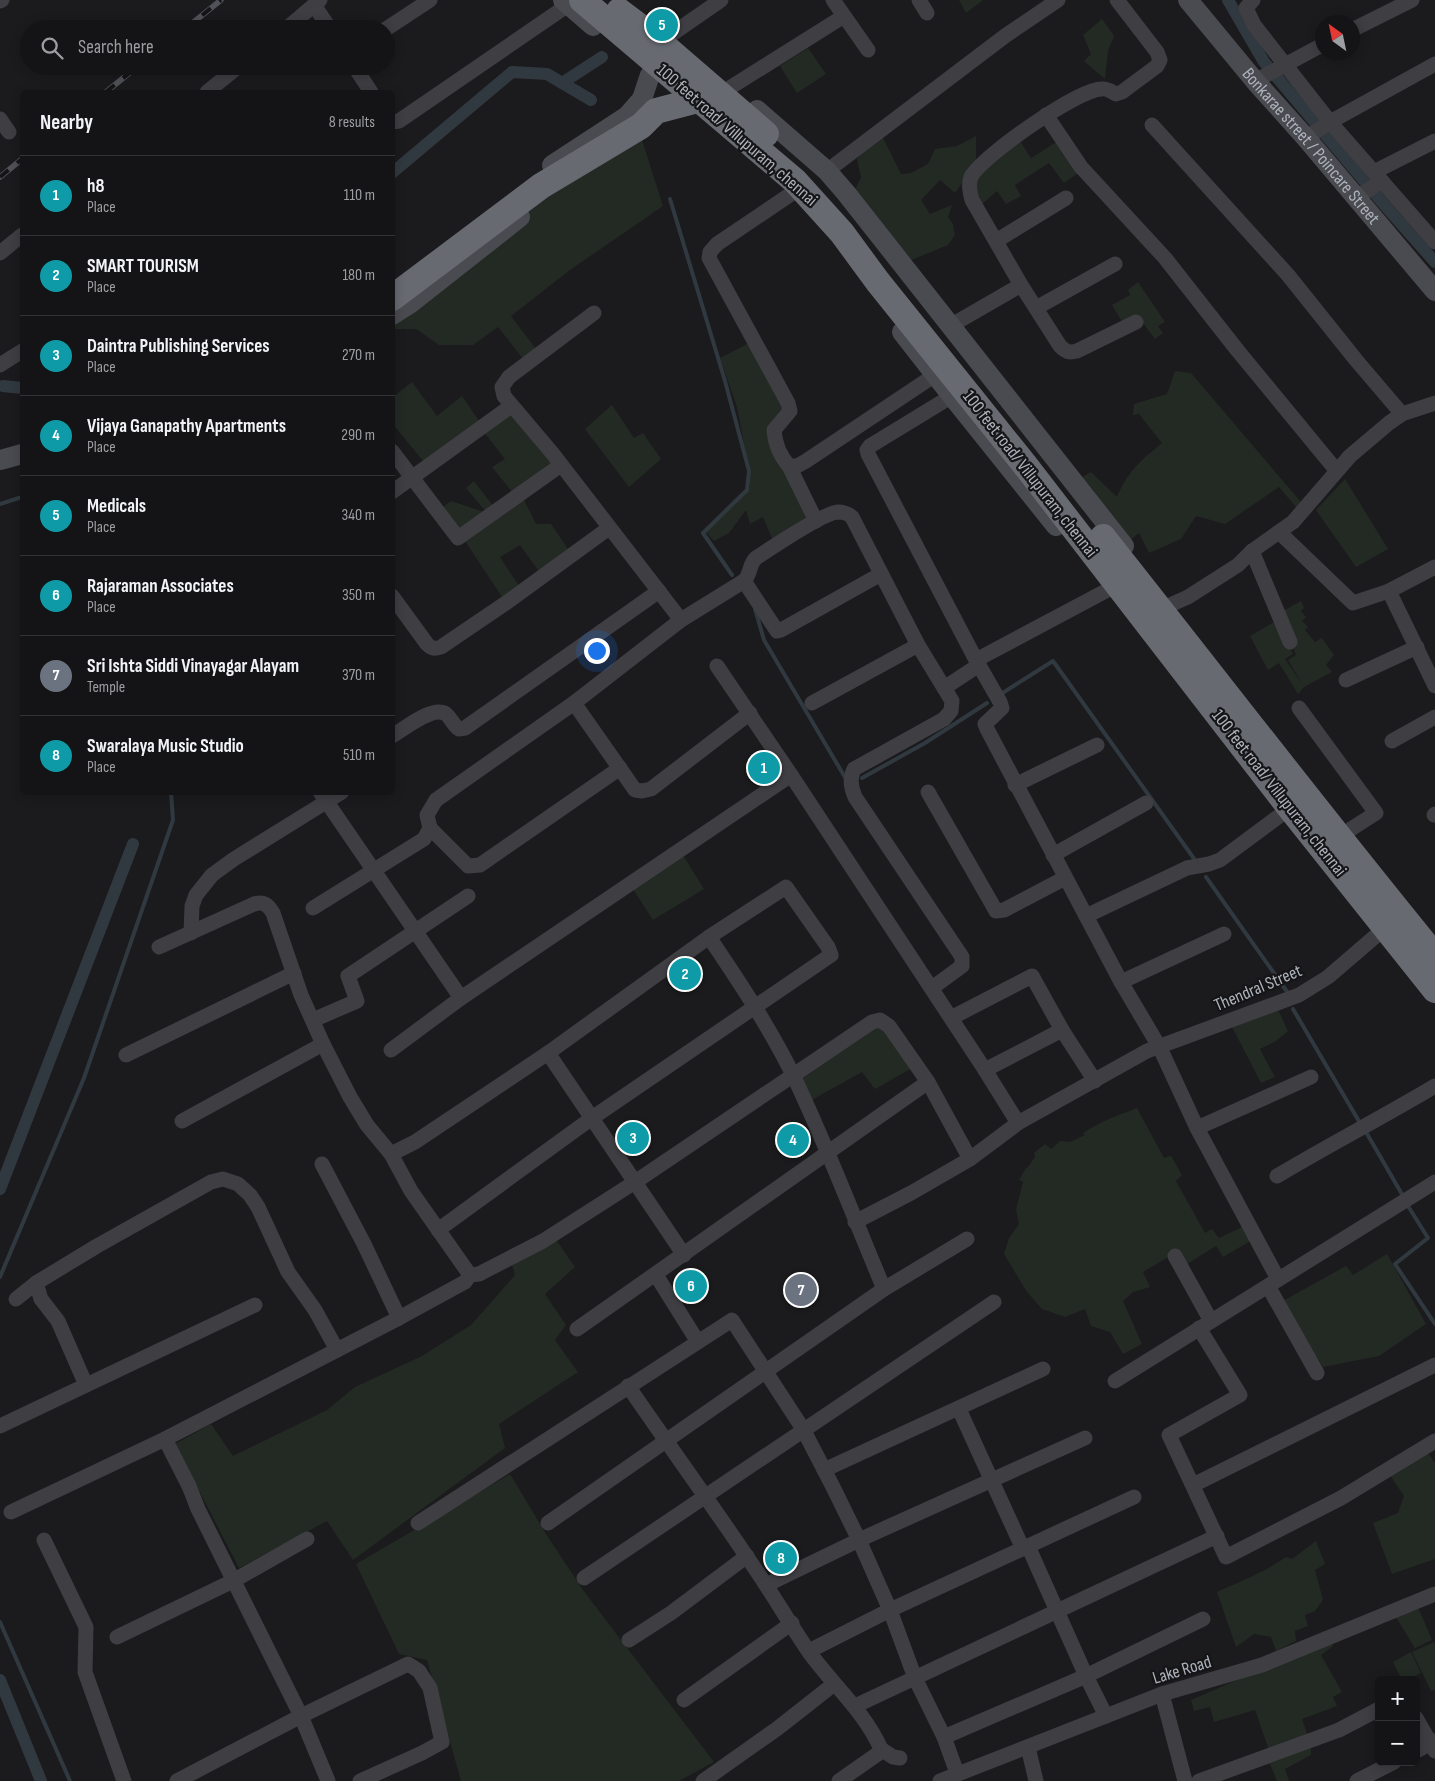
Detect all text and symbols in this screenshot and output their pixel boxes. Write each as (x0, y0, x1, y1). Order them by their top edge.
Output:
pin: 5 (646, 6, 678, 44)
north arrow (1315, 15, 1360, 60)
search box (20, 20, 395, 75)
icon: search (38, 34, 66, 62)
text: Search here (78, 36, 154, 59)
street label: 100 feet road/ Villupuram, chennai (652, 60, 822, 210)
street label: Bonkarae street / Poincare Street (1238, 63, 1385, 229)
text: Nearby (40, 110, 93, 135)
text: 8 results (329, 113, 375, 132)
text: h8 (87, 175, 104, 198)
text: 1 (53, 186, 59, 205)
text: 110 m (344, 186, 375, 205)
text: Place (87, 198, 116, 217)
text: SMART TOURISM (87, 255, 199, 278)
text: 2 (52, 266, 60, 285)
text: 180 m (342, 266, 375, 285)
text: Place (87, 278, 116, 297)
text: Daintra Publishing Services (87, 335, 270, 358)
text: 3 (52, 346, 60, 365)
text: 270 m (342, 346, 375, 365)
text: Place (87, 358, 116, 377)
street label: 100 feet road/ Villupuram, chennai (958, 386, 1102, 562)
text: Vijaya Ganapathy Apartments (87, 415, 286, 438)
text: 4 (52, 426, 60, 445)
text: 290 m (341, 426, 375, 445)
text: Place (87, 438, 116, 457)
text: Medicals (87, 495, 146, 518)
text: 5 (52, 506, 60, 525)
text: 340 m (342, 506, 375, 525)
text: Place (87, 518, 116, 537)
text: Rajaraman Associates (87, 575, 234, 598)
text: 6 (52, 586, 60, 605)
text: 350 m (342, 586, 375, 605)
text: Place (87, 598, 116, 617)
your location (584, 638, 610, 664)
text: Sri Ishta Siddi Vinayagar Alayam (87, 655, 299, 678)
text: 7 (53, 666, 59, 685)
text: 370 m (342, 666, 375, 685)
text: Temple (87, 678, 125, 697)
street label: 100 feet road/ Villupuram, chennai (1207, 705, 1351, 881)
text: Swaralaya Music Studio (87, 735, 244, 758)
text: 8 (52, 746, 60, 765)
text: 510 m (343, 746, 375, 765)
pin: 1 (748, 749, 780, 787)
text: Place (87, 758, 116, 777)
pin: 2 (669, 955, 701, 993)
street label: Thendral Street (1211, 960, 1306, 1016)
pin: 3 (617, 1119, 649, 1157)
pin: 4 (777, 1121, 809, 1159)
pin: 6 (675, 1267, 707, 1305)
pin: 7 (785, 1271, 817, 1309)
pin: 8 (765, 1539, 797, 1577)
street label: Lake Road (1150, 1651, 1214, 1689)
map controls (1375, 1676, 1420, 1766)
button: + (1375, 1676, 1420, 1721)
button: − (1375, 1721, 1420, 1766)

